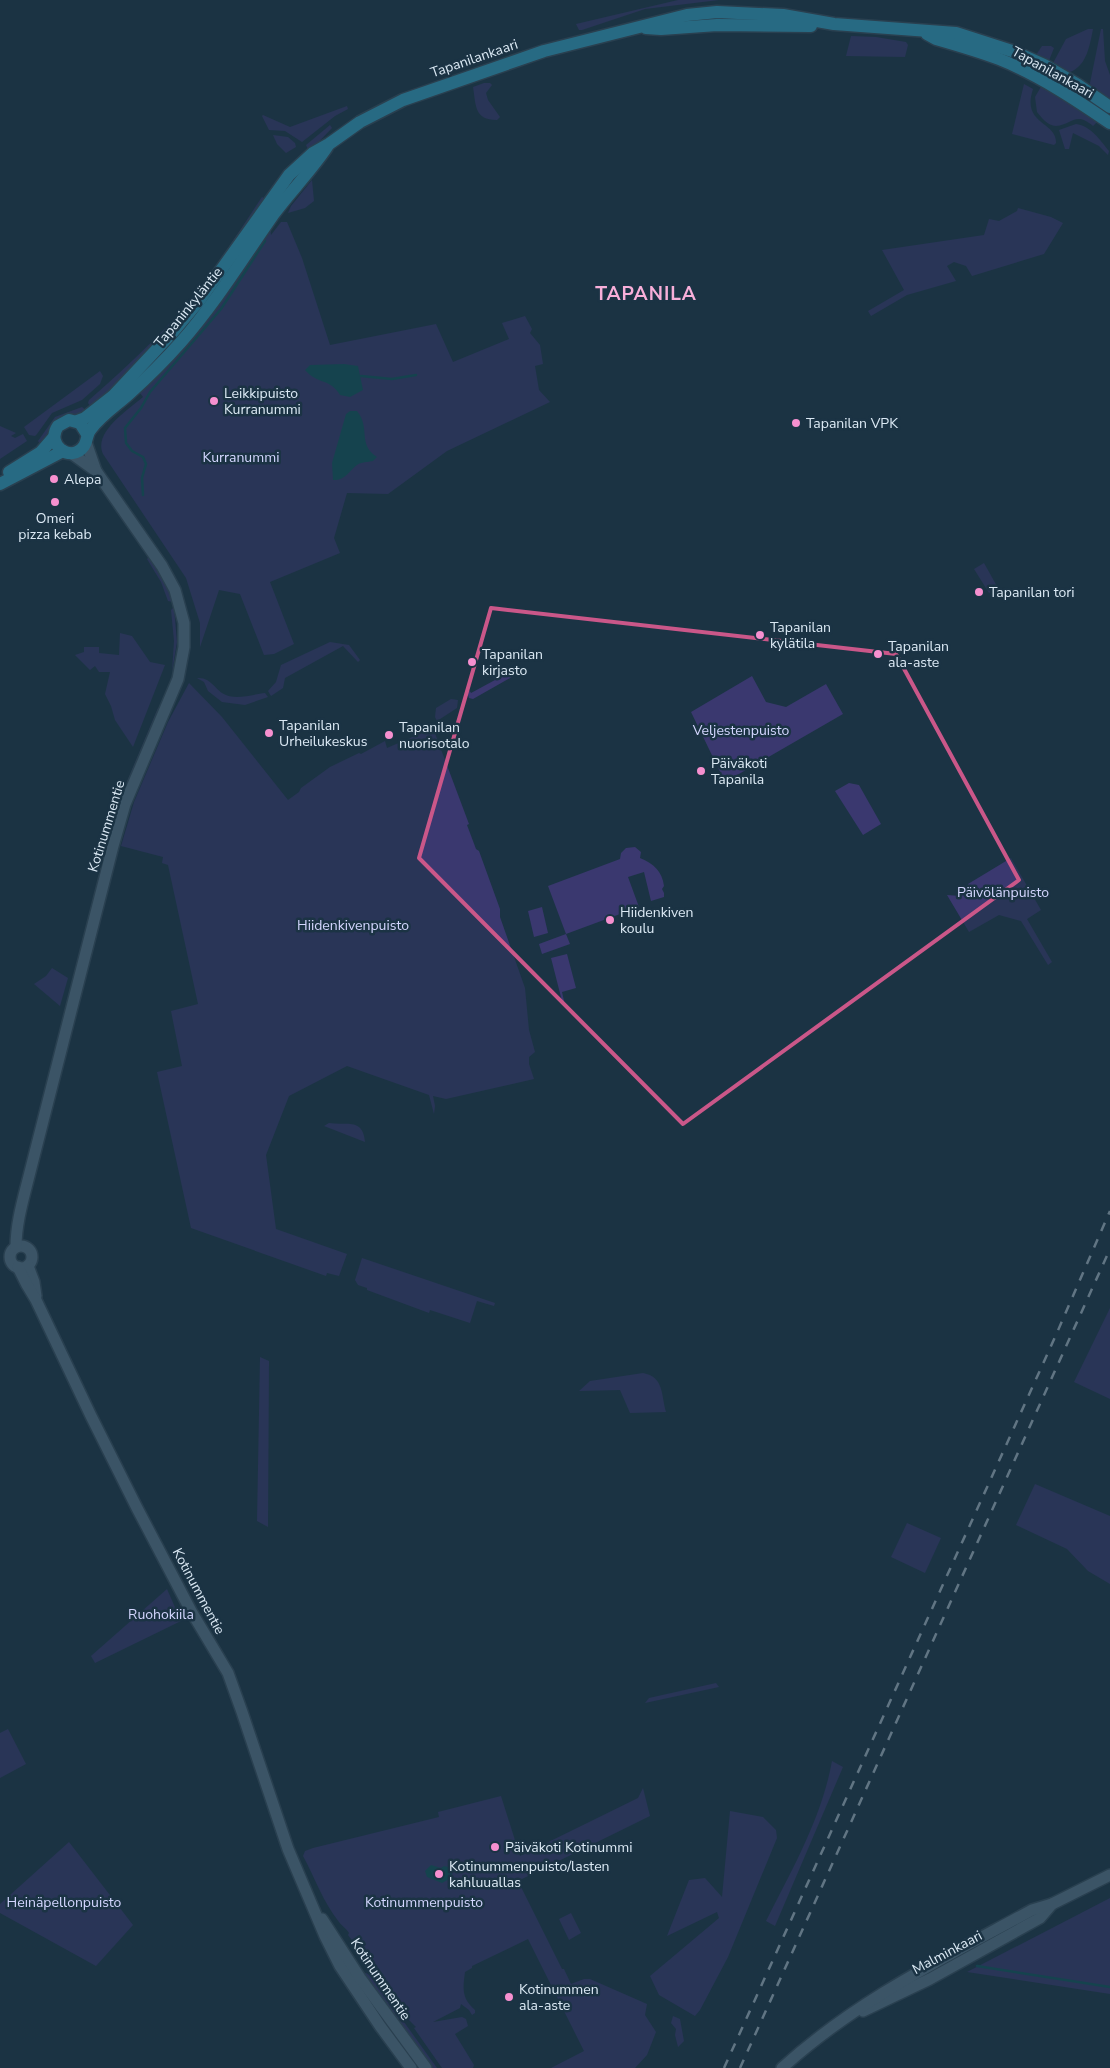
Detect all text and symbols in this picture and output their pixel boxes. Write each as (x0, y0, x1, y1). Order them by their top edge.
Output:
street label: Tapanilankaari (428, 35, 520, 82)
street label: Tapanilankaari (1008, 42, 1097, 103)
street label: Tapaninkyläntie (150, 263, 227, 352)
district label: TAPANILA (595, 281, 697, 307)
place label: Leikkipuisto Kurranummi (224, 384, 301, 419)
marker: Leikkipuisto Kurranummi (208, 395, 220, 407)
place label: Tapanilan VPK (806, 414, 898, 433)
marker: Tapanilan VPK (790, 417, 802, 429)
park label: Kurranummi (203, 448, 279, 467)
place label: Alepa (64, 470, 101, 489)
marker: Alepa (48, 473, 60, 485)
marker: Omeri pizza kebab (49, 496, 61, 508)
place label: Omeri pizza kebab (18, 509, 92, 544)
place label: Tapanilan tori (989, 583, 1075, 602)
marker: Tapanilan tori (973, 586, 985, 598)
place label: Tapanilan kylätila (770, 618, 831, 653)
marker: Tapanilan kylätila (754, 629, 766, 641)
place label: Tapanilan ala-aste (888, 637, 949, 672)
place label: Tapanilan kirjasto (482, 645, 543, 680)
marker: Tapanilan ala-aste (872, 648, 884, 660)
marker: Tapanilan kirjasto (466, 656, 478, 668)
place label: Tapanilan Urheilukeskus (279, 716, 368, 751)
place label: Tapanilan nuorisotalo (399, 718, 470, 753)
park label: Veljestenpuisto (692, 721, 790, 740)
marker: Tapanilan Urheilukeskus (263, 727, 275, 739)
marker: Tapanilan nuorisotalo (383, 729, 395, 741)
place label: Päiväkoti Tapanila (711, 754, 767, 789)
marker: Päiväkoti Tapanila (695, 765, 707, 777)
street label: Kotinummentie (83, 778, 129, 874)
park label: Päivölänpuisto (957, 883, 1049, 902)
place label: Hiidenkiven koulu (620, 903, 693, 938)
marker: Hiidenkiven koulu (604, 914, 616, 926)
park label: Hiidenkivenpuisto (297, 916, 409, 935)
street label: Kotinummentie (168, 1545, 229, 1638)
park label: Ruohokiila (128, 1605, 194, 1624)
place label: Päiväkoti Kotinummi (505, 1838, 632, 1857)
marker: Päiväkoti Kotinummi (489, 1841, 501, 1853)
place label: Kotinummenpuisto/lasten kahluuallas (449, 1857, 610, 1892)
marker: Kotinummenpuisto/lasten kahluuallas (433, 1868, 445, 1880)
park label: Heinäpellonpuisto (7, 1893, 122, 1912)
park label: Kotinummenpuisto (365, 1893, 483, 1912)
street label: Malminkaari (909, 1926, 986, 1979)
street label: Kotinummentie (346, 1934, 415, 2024)
place label: Kotinummen ala-aste (519, 1980, 599, 2015)
marker: Kotinummen ala-aste (503, 1991, 515, 2003)

